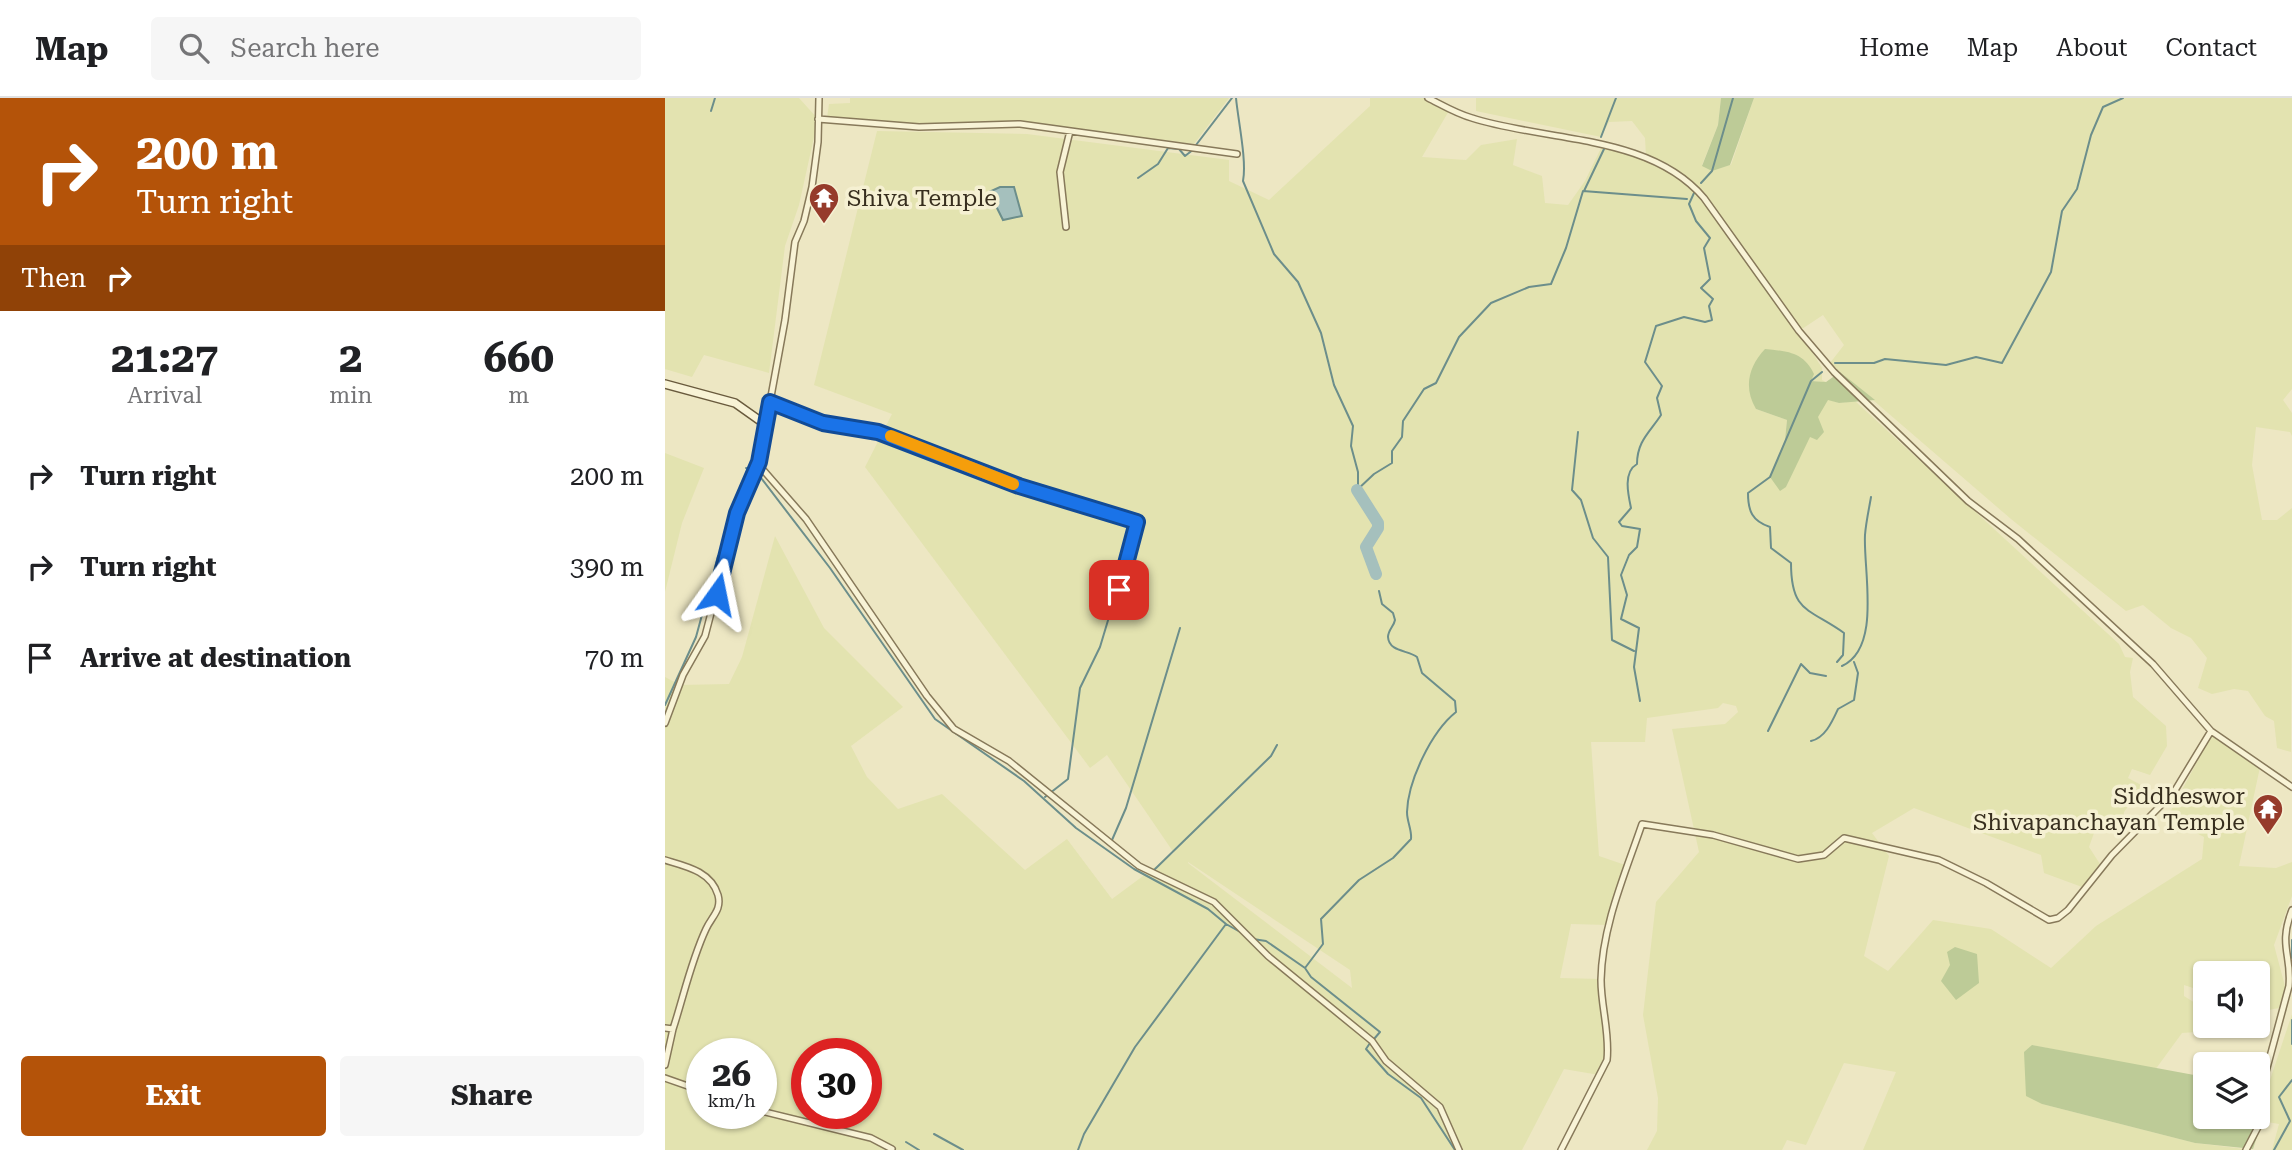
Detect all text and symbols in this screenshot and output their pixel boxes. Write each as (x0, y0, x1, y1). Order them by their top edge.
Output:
search box (151, 17, 641, 80)
text: Map (35, 29, 109, 68)
icon: search (175, 29, 213, 67)
text: Search here (231, 33, 380, 63)
text: Home (1859, 34, 1929, 62)
text: Map (1967, 34, 2018, 62)
text: About (2056, 34, 2127, 62)
text: Contact (2165, 34, 2257, 62)
text: 200 m (136, 124, 278, 181)
icon: right (21, 126, 112, 217)
temple icon: Shiva Temple (807, 181, 841, 225)
text: Turn right (136, 183, 293, 221)
place label: Shiva Temple (847, 185, 997, 212)
icon: right (100, 259, 138, 297)
text: Then (21, 263, 86, 293)
text: 21:27 (111, 333, 218, 382)
text: 2 (339, 333, 363, 382)
text: 660 (483, 333, 554, 382)
text: Arrival (127, 382, 202, 409)
text: min (329, 382, 372, 409)
text: m (508, 382, 529, 409)
icon: right (21, 457, 59, 495)
text: Turn right (80, 461, 216, 491)
text: 200 m (570, 461, 644, 491)
icon: right (21, 548, 59, 586)
text: Turn right (80, 552, 216, 582)
text: 390 m (570, 552, 644, 582)
position arrow (680, 557, 754, 631)
pin (1089, 560, 1149, 620)
icon: arrive (1100, 571, 1138, 609)
icon: arrive (21, 639, 59, 677)
text: Arrive at destination (80, 643, 351, 673)
text: 70 m (585, 643, 644, 673)
place label: Siddheswor Shivapanchayan Temple (1973, 783, 2245, 836)
temple icon: Siddheswor Shivapanchayan Temple (2251, 792, 2285, 836)
map controls (2193, 961, 2270, 1129)
button: sound (2193, 961, 2270, 1038)
speed limit sign: 30 (791, 1038, 882, 1129)
button: layers (2193, 1052, 2270, 1129)
text: 26 (712, 1054, 751, 1095)
button: Exit (21, 1056, 326, 1136)
button: Share (340, 1056, 644, 1136)
text: km/h (707, 1090, 756, 1111)

